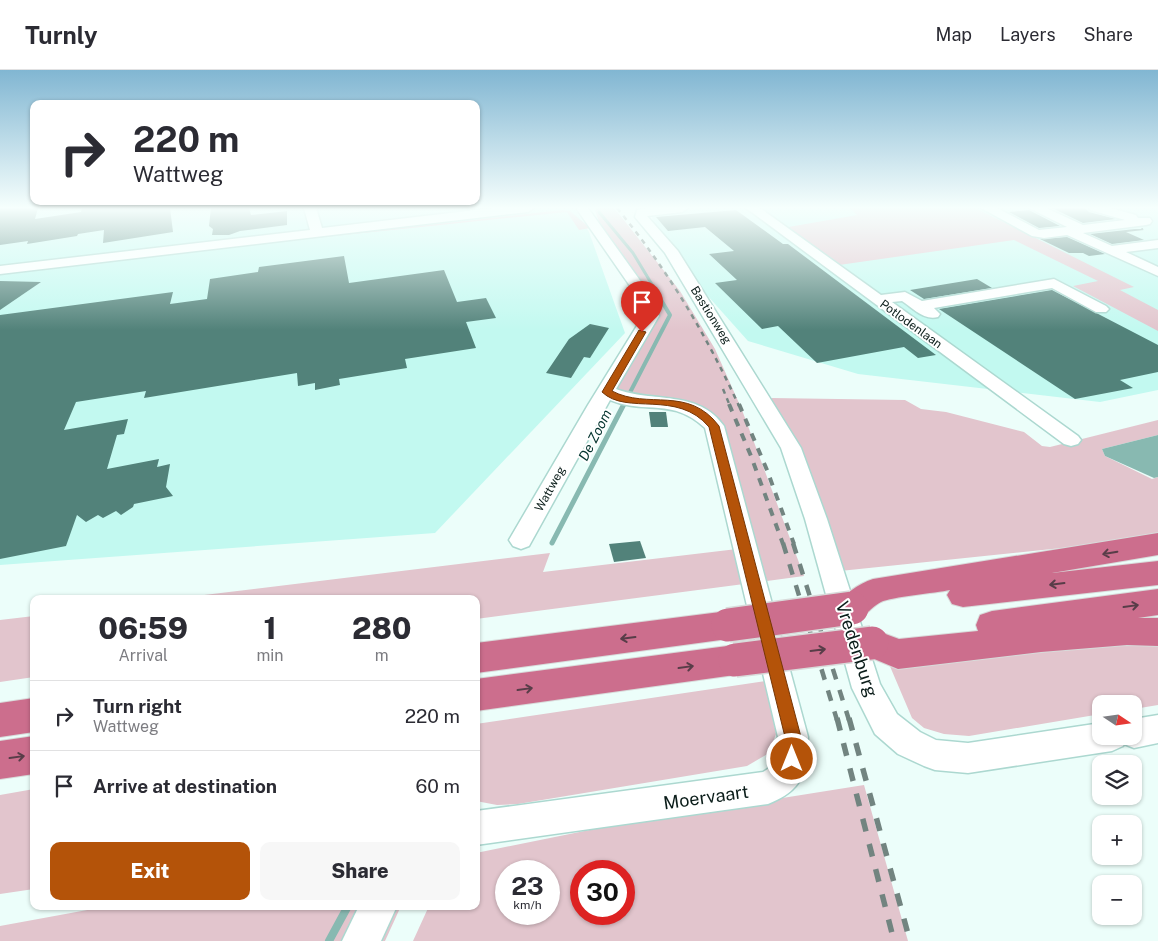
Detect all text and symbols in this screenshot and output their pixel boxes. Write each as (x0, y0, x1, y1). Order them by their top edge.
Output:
text: Turnly (25, 21, 98, 49)
text: Map (936, 24, 972, 45)
text: Layers (1000, 24, 1056, 45)
text: Share (1084, 24, 1133, 45)
text: 220 m (133, 119, 239, 160)
icon: right (50, 120, 115, 185)
text: Wattweg (133, 161, 224, 187)
pin (621, 281, 663, 332)
street label: Bastionweg (688, 284, 734, 346)
icon: arrive (628, 288, 656, 316)
street label: Potlodenlaan (877, 297, 945, 351)
water label: De Zoom (575, 407, 615, 463)
street label: Wattweg (532, 464, 568, 514)
one-way arrow (1102, 548, 1118, 558)
one-way arrow (1050, 579, 1066, 589)
street label: Vredenburg (832, 598, 882, 700)
one-way arrow (1123, 601, 1139, 611)
text: 06:59 (98, 610, 188, 646)
text: 1 (263, 610, 277, 646)
text: 280 (352, 610, 412, 646)
one-way arrow (620, 634, 636, 644)
one-way arrow (810, 644, 826, 654)
text: Arrival (118, 646, 168, 665)
text: min (256, 646, 284, 665)
text: m (375, 646, 389, 665)
one-way arrow (677, 662, 693, 672)
one-way arrow (516, 684, 532, 694)
text: Turn right (93, 695, 182, 717)
north arrow (1092, 695, 1142, 745)
map controls (1092, 695, 1142, 925)
icon: right (50, 702, 78, 730)
text: 220 m (405, 705, 460, 727)
text: Wattweg (93, 717, 159, 736)
position arrow (765, 732, 817, 784)
one-way arrow (9, 752, 25, 762)
button: layers (1092, 755, 1142, 805)
icon: arrive (50, 772, 78, 800)
text: Arrive at destination (93, 775, 277, 797)
text: 60 m (416, 775, 460, 797)
street label: Moervaart (662, 781, 750, 813)
button: + (1092, 815, 1142, 865)
button: Exit (50, 842, 250, 900)
button: Share (260, 842, 460, 900)
speed limit sign: 30 (570, 860, 635, 925)
text: 23 (511, 871, 544, 901)
button: − (1092, 875, 1142, 925)
text: km/h (513, 898, 542, 912)

